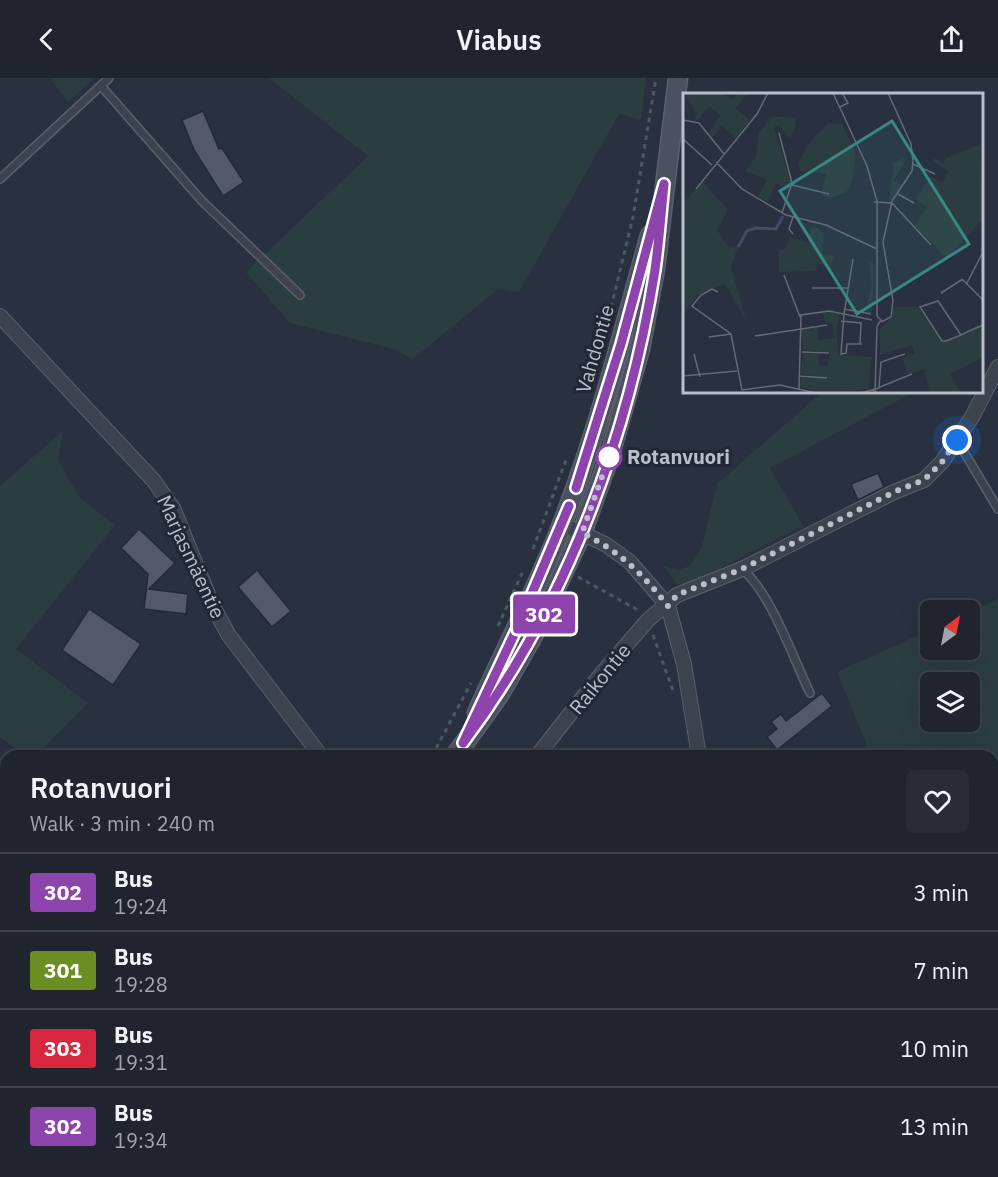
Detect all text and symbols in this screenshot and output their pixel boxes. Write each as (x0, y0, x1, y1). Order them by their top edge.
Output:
text: Viabus (456, 22, 542, 57)
icon: back (30, 23, 63, 56)
icon: share (935, 23, 968, 56)
inset map (683, 93, 983, 393)
street label: Vahdontie (569, 301, 620, 396)
your location (942, 425, 972, 455)
place label: Rotanvuori (627, 443, 730, 470)
marker: Rotanvuori (596, 444, 622, 470)
street label: Marjasmäentie (151, 491, 232, 623)
line badge: 302 (510, 594, 578, 634)
text: 302 (525, 600, 563, 628)
north arrow (920, 600, 980, 660)
map controls (920, 600, 980, 732)
street label: Raikontie (563, 638, 637, 720)
button: layers (920, 672, 980, 732)
text: Rotanvuori (30, 769, 172, 806)
button: heart (906, 770, 969, 833)
text: Walk · 3 min · 240 m (30, 810, 215, 837)
text: Bus (114, 864, 153, 893)
text: 302 (44, 878, 82, 906)
text: 3 min (913, 878, 969, 907)
text: 19:24 (114, 893, 168, 920)
text: Bus (114, 942, 153, 971)
text: 301 (44, 956, 82, 984)
text: 7 min (913, 956, 969, 985)
text: 19:28 (114, 971, 168, 998)
text: Bus (114, 1020, 153, 1049)
text: 303 (44, 1034, 82, 1062)
text: 10 min (900, 1034, 969, 1063)
text: 19:31 (114, 1049, 168, 1076)
text: Bus (114, 1098, 153, 1127)
text: 302 (44, 1112, 82, 1140)
text: 13 min (900, 1112, 969, 1141)
text: 19:34 (114, 1127, 168, 1154)

